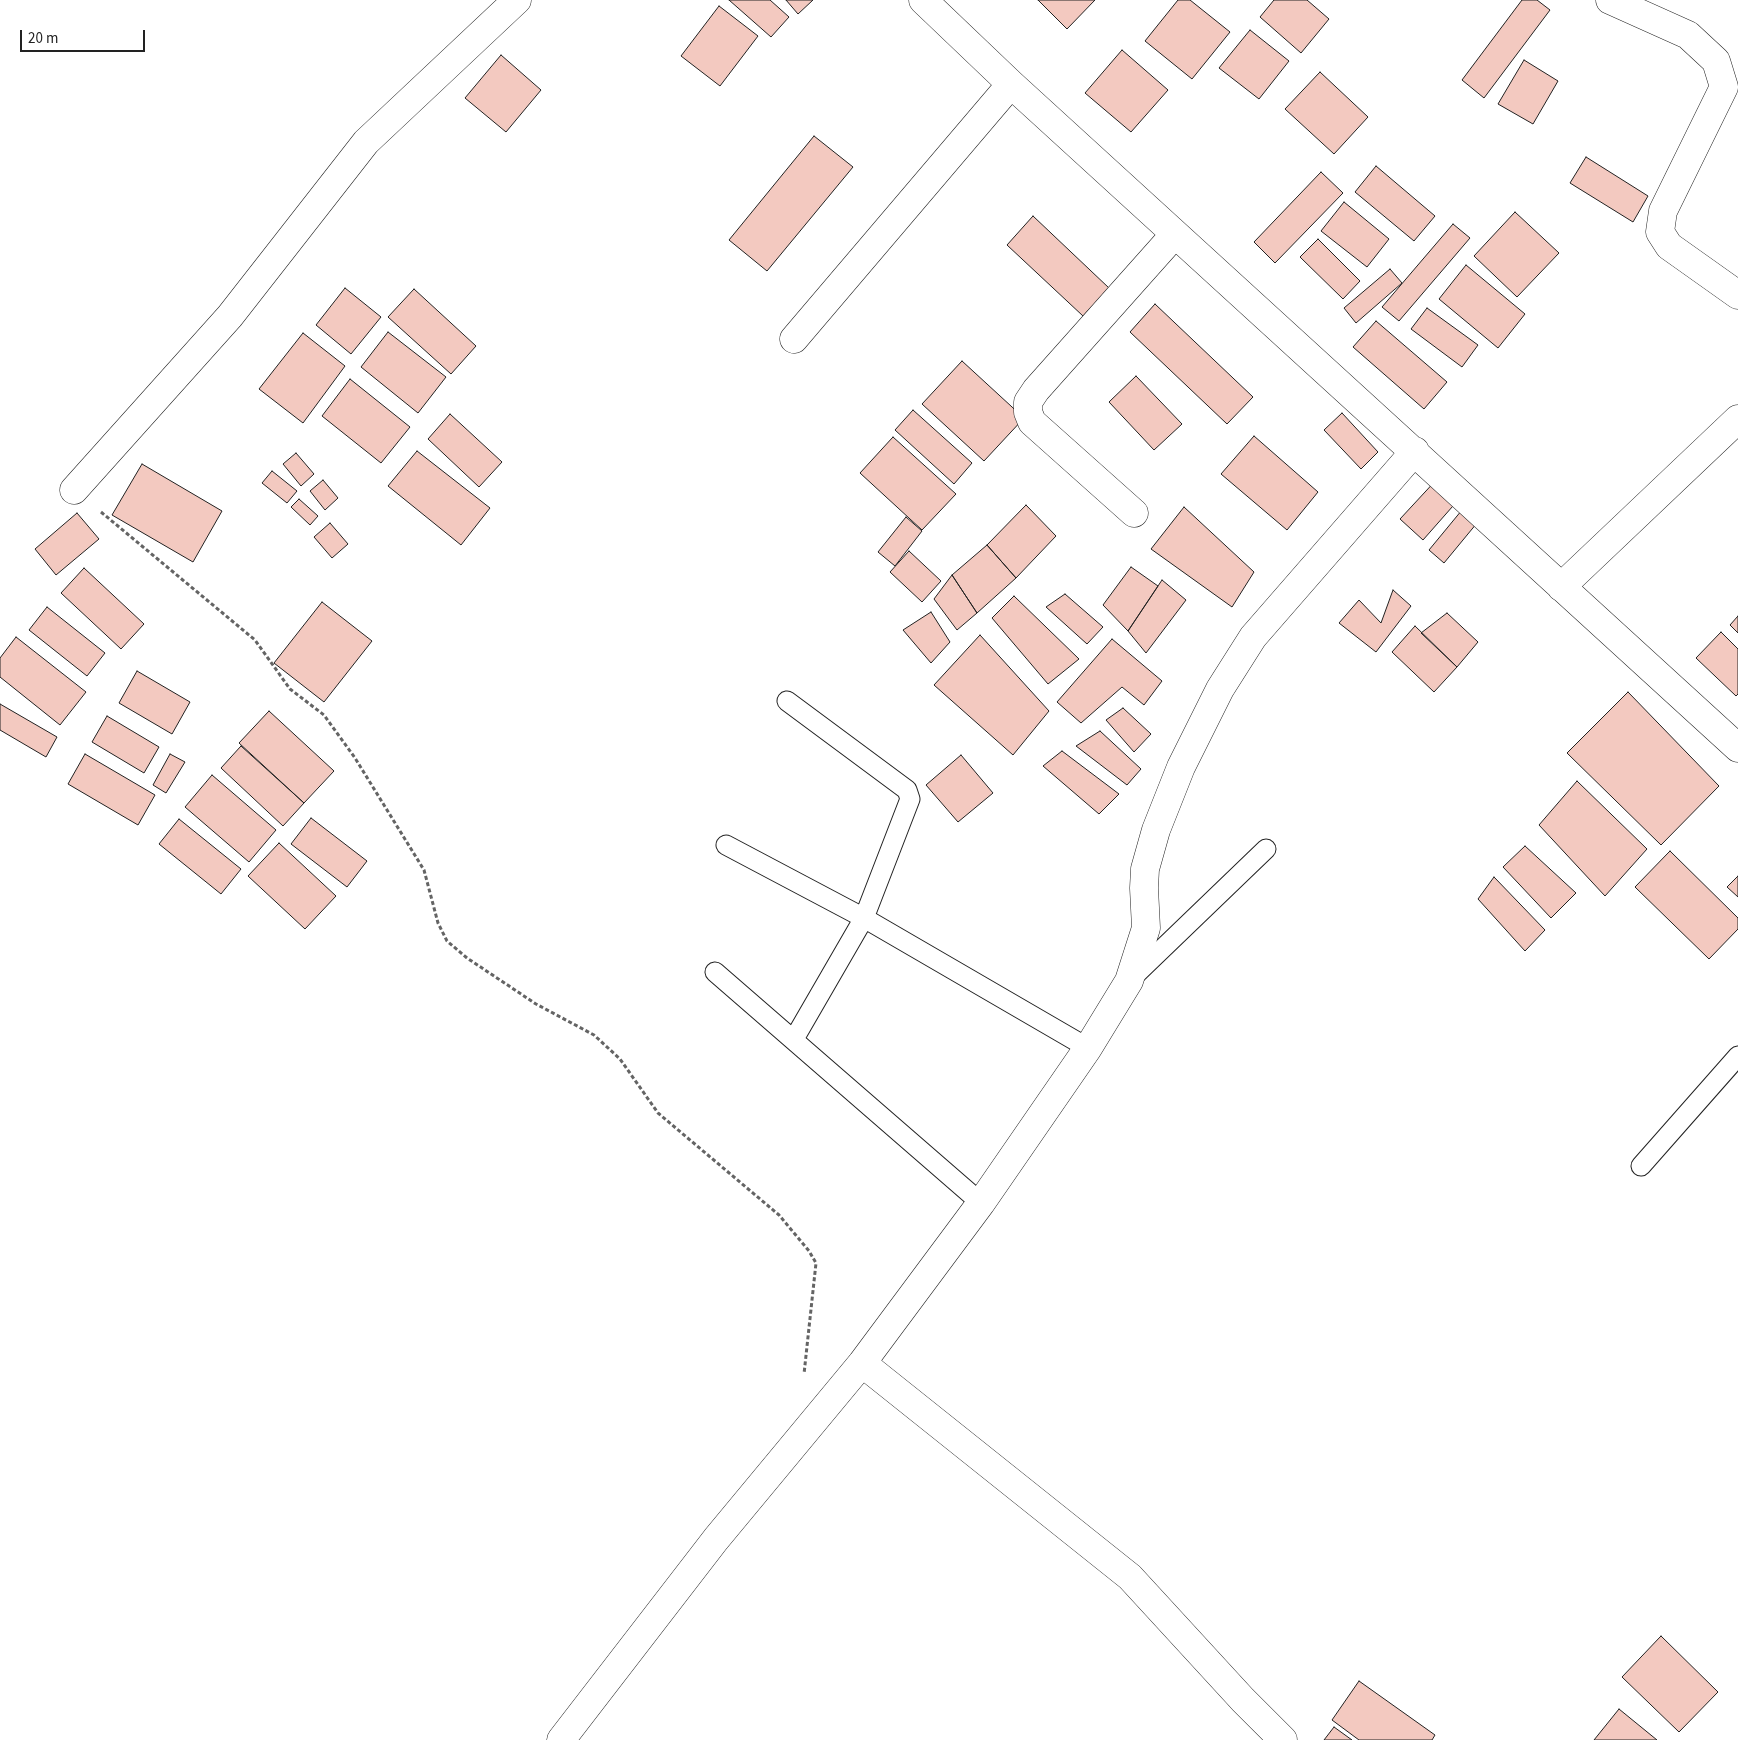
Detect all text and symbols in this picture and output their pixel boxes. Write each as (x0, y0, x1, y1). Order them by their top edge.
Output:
scale bar (22, 20, 148, 52)
text: 20 m (28, 28, 58, 49)

